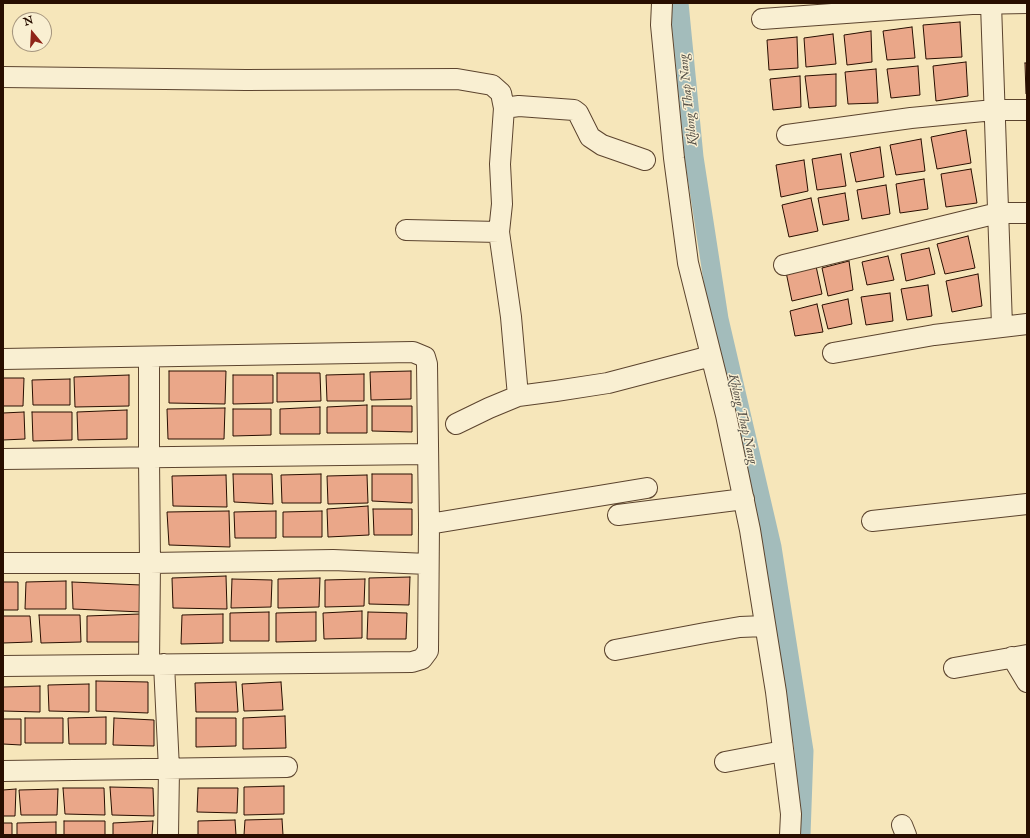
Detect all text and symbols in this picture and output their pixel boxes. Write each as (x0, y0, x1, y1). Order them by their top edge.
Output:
north arrow (12, 12, 52, 52)
text: N (22, 13, 35, 30)
water label: Khlong Thap Nang (676, 53, 702, 147)
water label: Khlong Thap Nang (724, 372, 760, 466)

